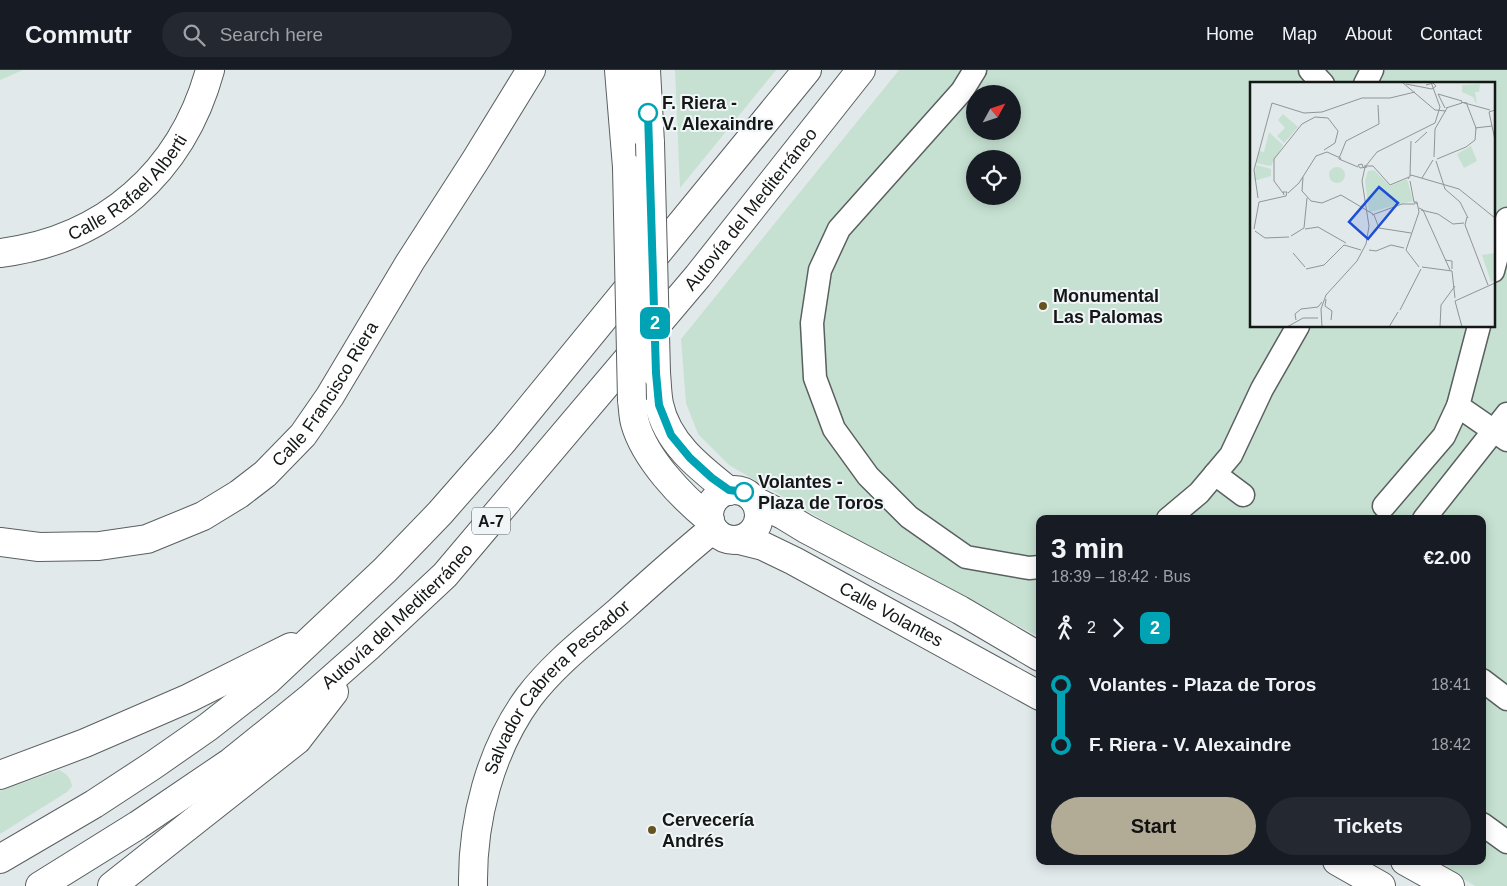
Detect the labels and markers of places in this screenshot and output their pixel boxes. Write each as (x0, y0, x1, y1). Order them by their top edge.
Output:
place label: F. Riera - V. Alexaindre (662, 93, 774, 134)
marker: F. Riera - V. Alexaindre (638, 103, 658, 123)
place label: Monumental Las Palomas (1053, 286, 1163, 327)
marker: Monumental Las Palomas (1037, 300, 1049, 312)
place label: Volantes - Plaza de Toros (758, 472, 884, 513)
marker: Volantes - Plaza de Toros (734, 482, 754, 502)
place label: Cervecería Andrés (662, 810, 755, 851)
marker: Cervecería Andrés (646, 824, 658, 836)

